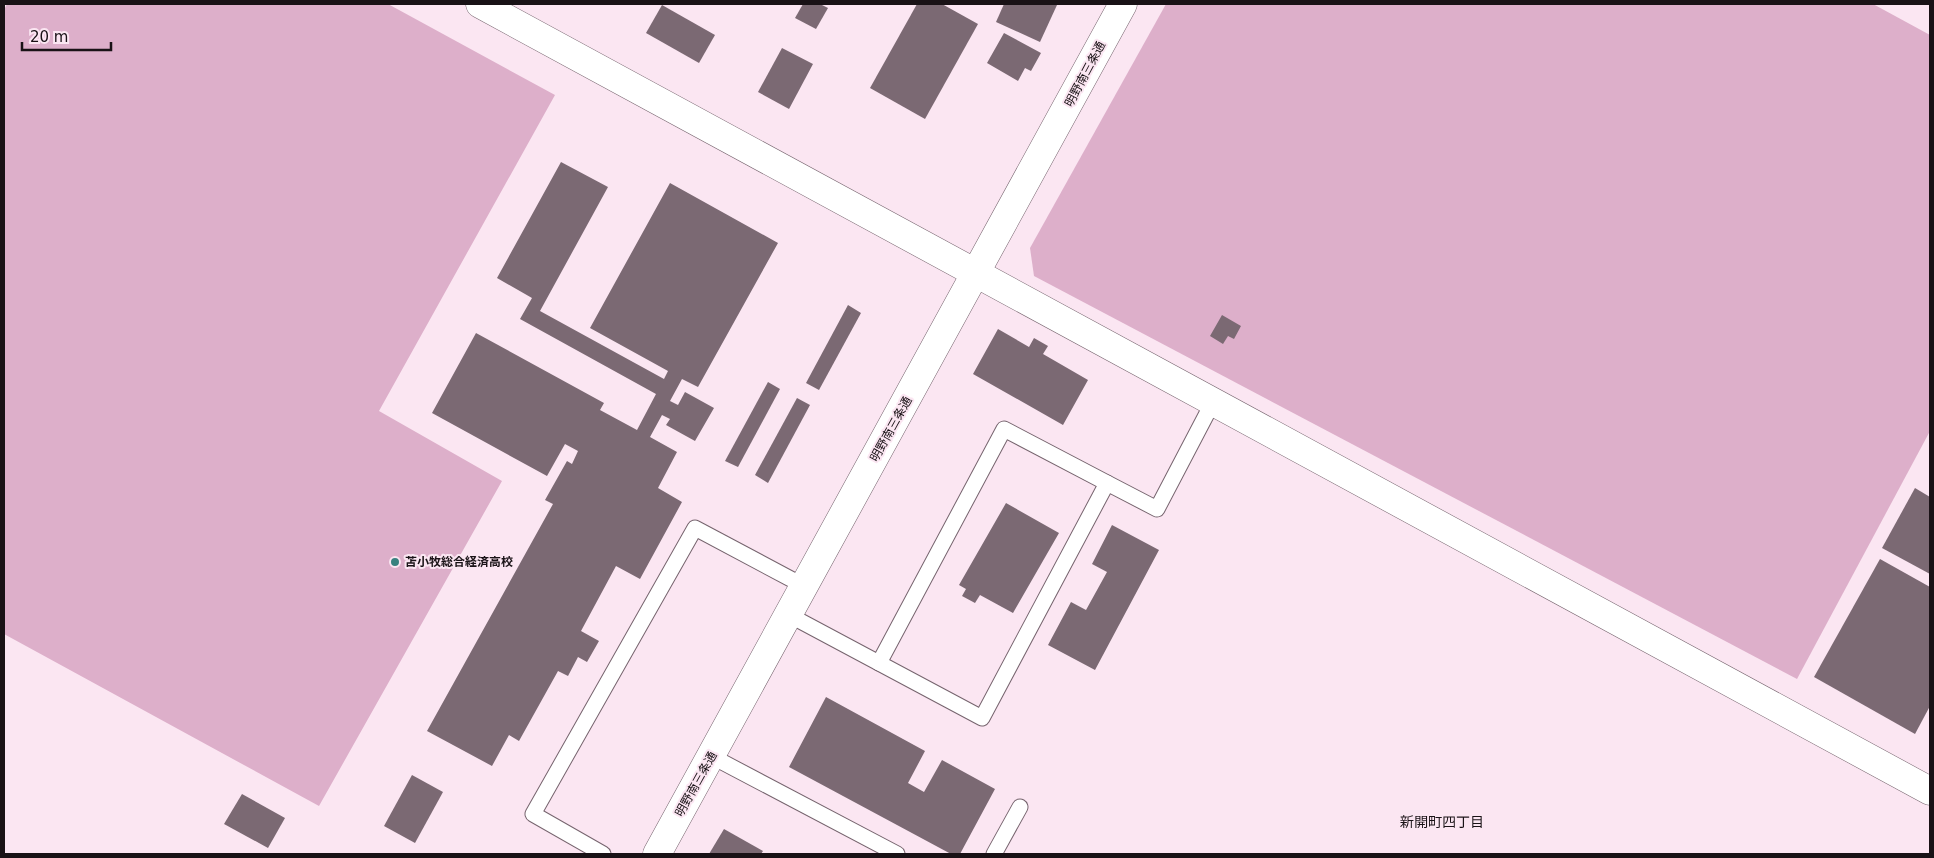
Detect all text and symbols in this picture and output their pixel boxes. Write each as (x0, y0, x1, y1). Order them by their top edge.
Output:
scale bar (22, 20, 111, 52)
text: 20 m (30, 28, 68, 46)
street label: 明野南三条通 (1062, 39, 1108, 109)
street label: 明野南三条通 (867, 394, 915, 464)
place label: 苫小牧総合経済高校 (405, 555, 513, 569)
marker: 苫小牧総合経済高校 (389, 556, 401, 568)
street label: 明野南三条通 (672, 749, 720, 819)
district label: 新開町四丁目 (1400, 814, 1484, 830)

